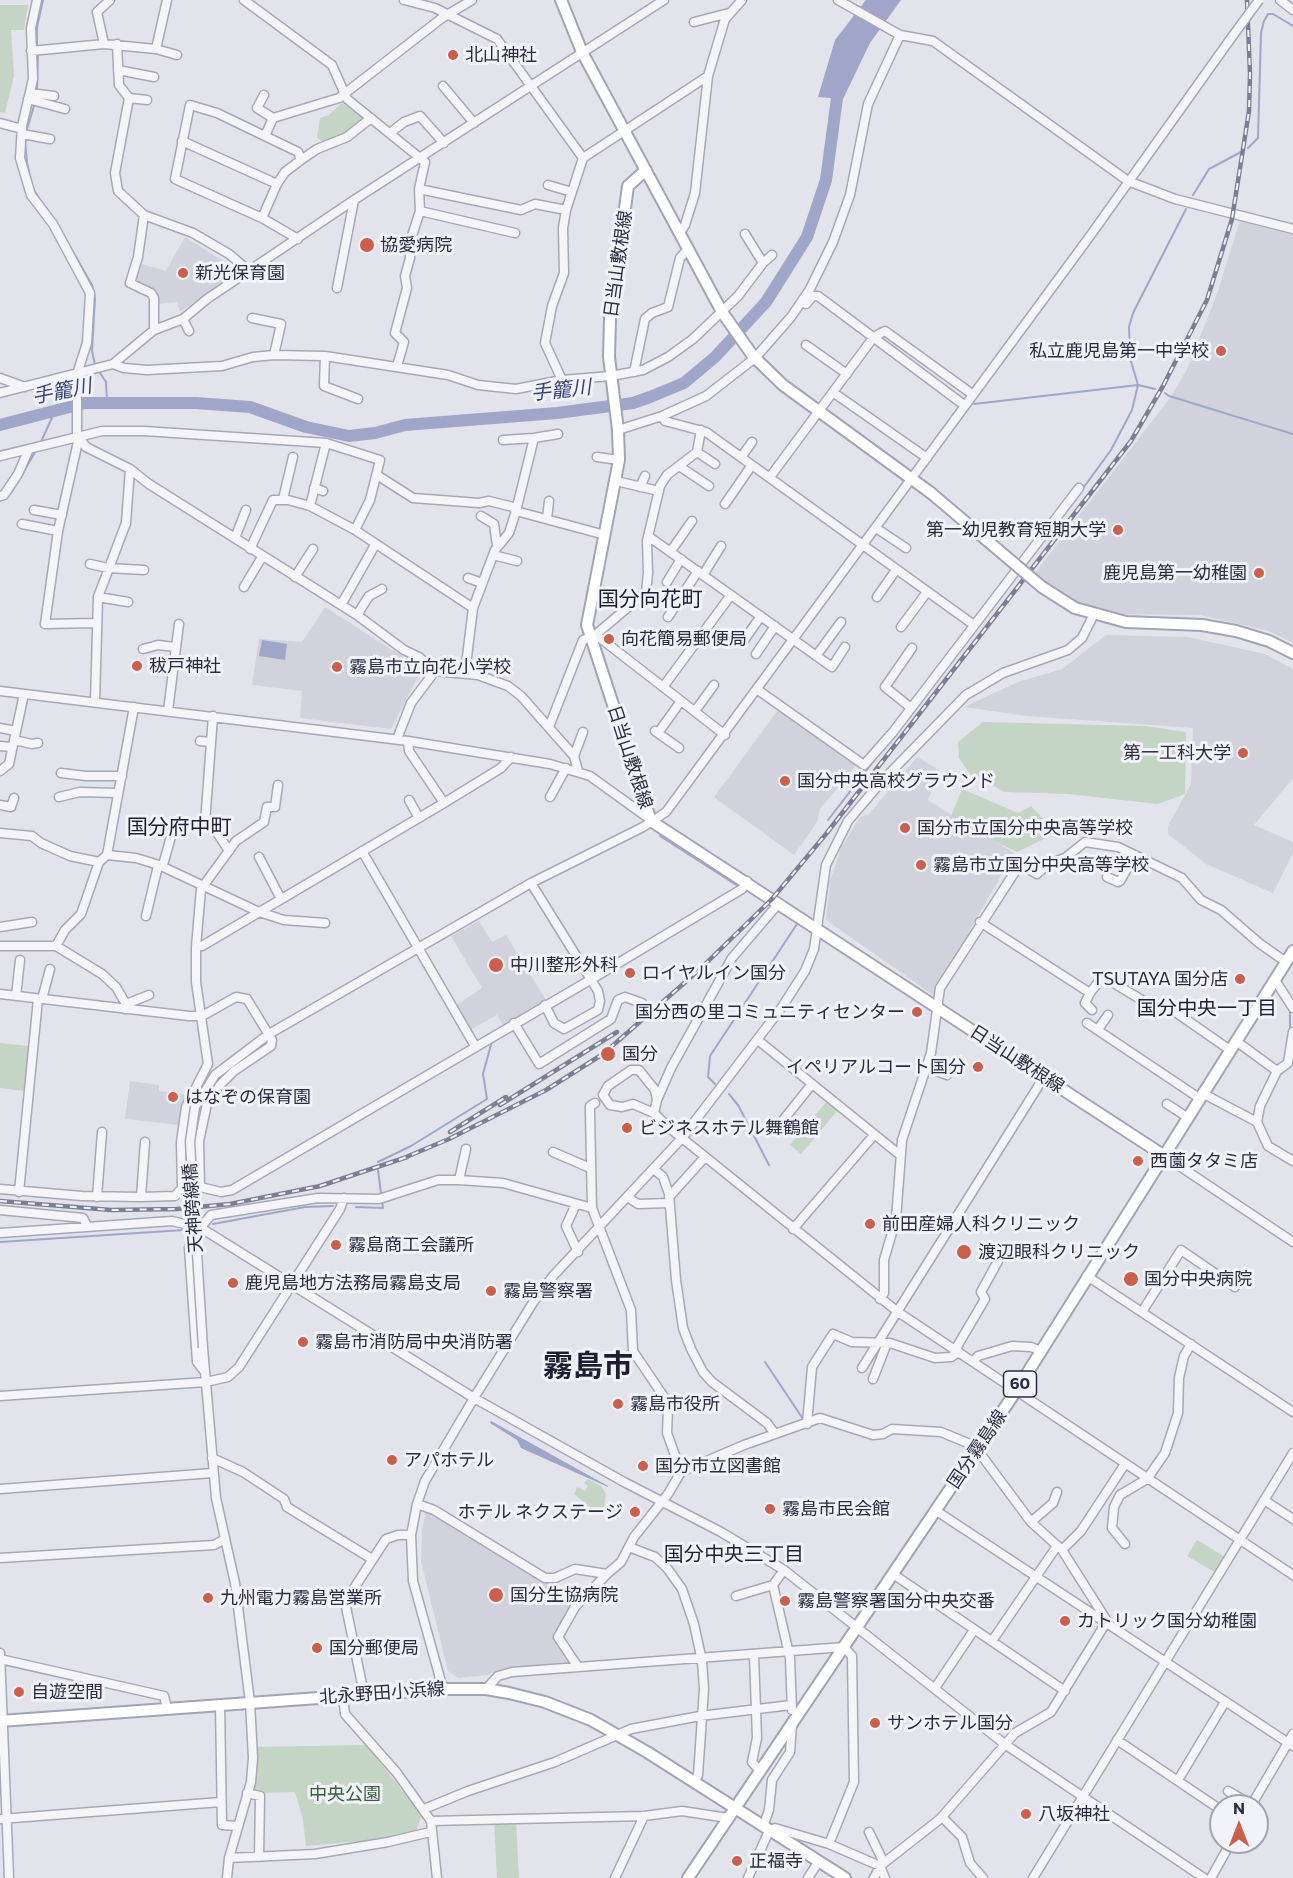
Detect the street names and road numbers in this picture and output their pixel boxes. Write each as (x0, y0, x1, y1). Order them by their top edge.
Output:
street label: 日当山敷根線 (600, 209, 636, 319)
street label: 日当山敷根線 (603, 702, 657, 812)
street label: 日当山敷根線 (966, 1021, 1068, 1097)
street label: 天神跨線橋 (179, 1162, 207, 1254)
road number: 60 (1004, 1371, 1036, 1397)
street label: 国分霧島線 (943, 1406, 1011, 1492)
street label: 北永野田小浜線 (318, 1678, 446, 1708)

